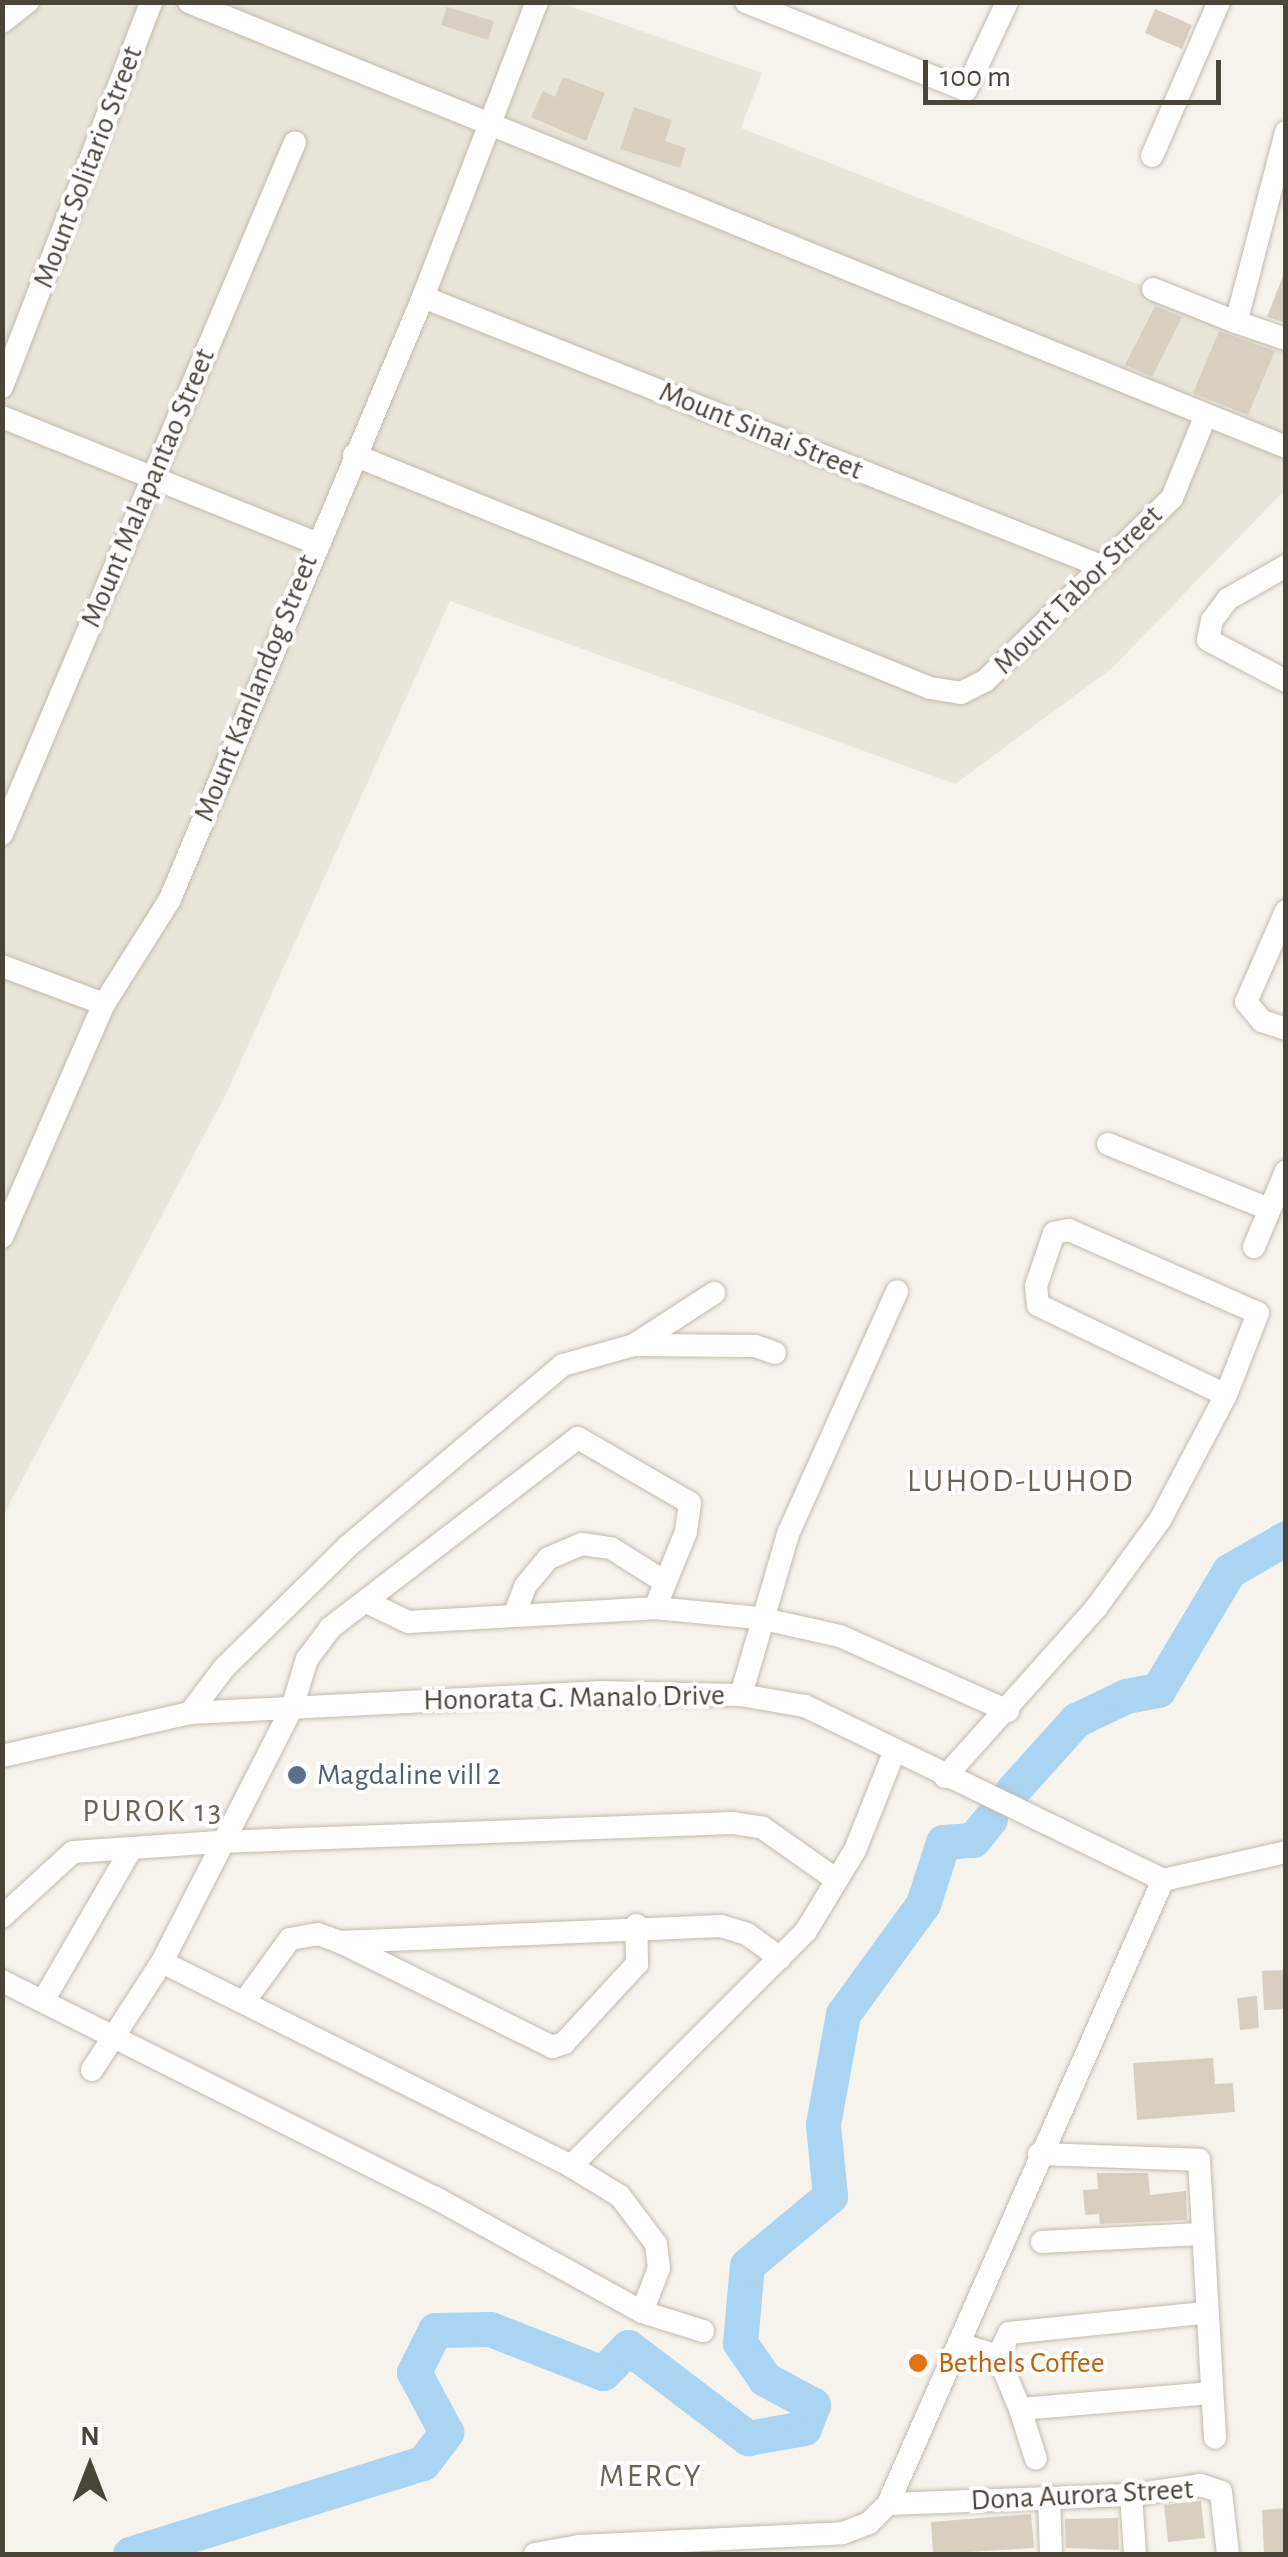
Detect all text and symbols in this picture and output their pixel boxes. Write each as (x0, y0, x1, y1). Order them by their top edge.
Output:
scale bar (928, 40, 1226, 102)
street label: Mount Solitario Street (25, 41, 151, 293)
text: 100 m (940, 62, 1011, 92)
street label: Mount Malapantao Street (73, 343, 223, 633)
street label: Mount Sinai Street (654, 374, 868, 488)
street label: Mount Tabor Street (986, 498, 1170, 682)
street label: Mount Kanlandog Street (186, 549, 326, 827)
district label: LUHOD-LUHOD (907, 1462, 1135, 1500)
street label: Honorata G. Manalo Drive (423, 1677, 725, 1719)
place label: Magdaline vill 2 (317, 1757, 501, 1793)
marker: Magdaline vill 2 (286, 1764, 308, 1786)
district label: PUROK 13 (82, 1792, 224, 1830)
place label: Bethels Coffee (938, 2345, 1104, 2381)
marker: Bethels Coffee (907, 2352, 929, 2374)
north arrow (40, 2417, 140, 2517)
text: N (80, 2423, 100, 2451)
district label: MERCY (599, 2457, 703, 2495)
street label: Dona Aurora Street (970, 2471, 1194, 2519)

